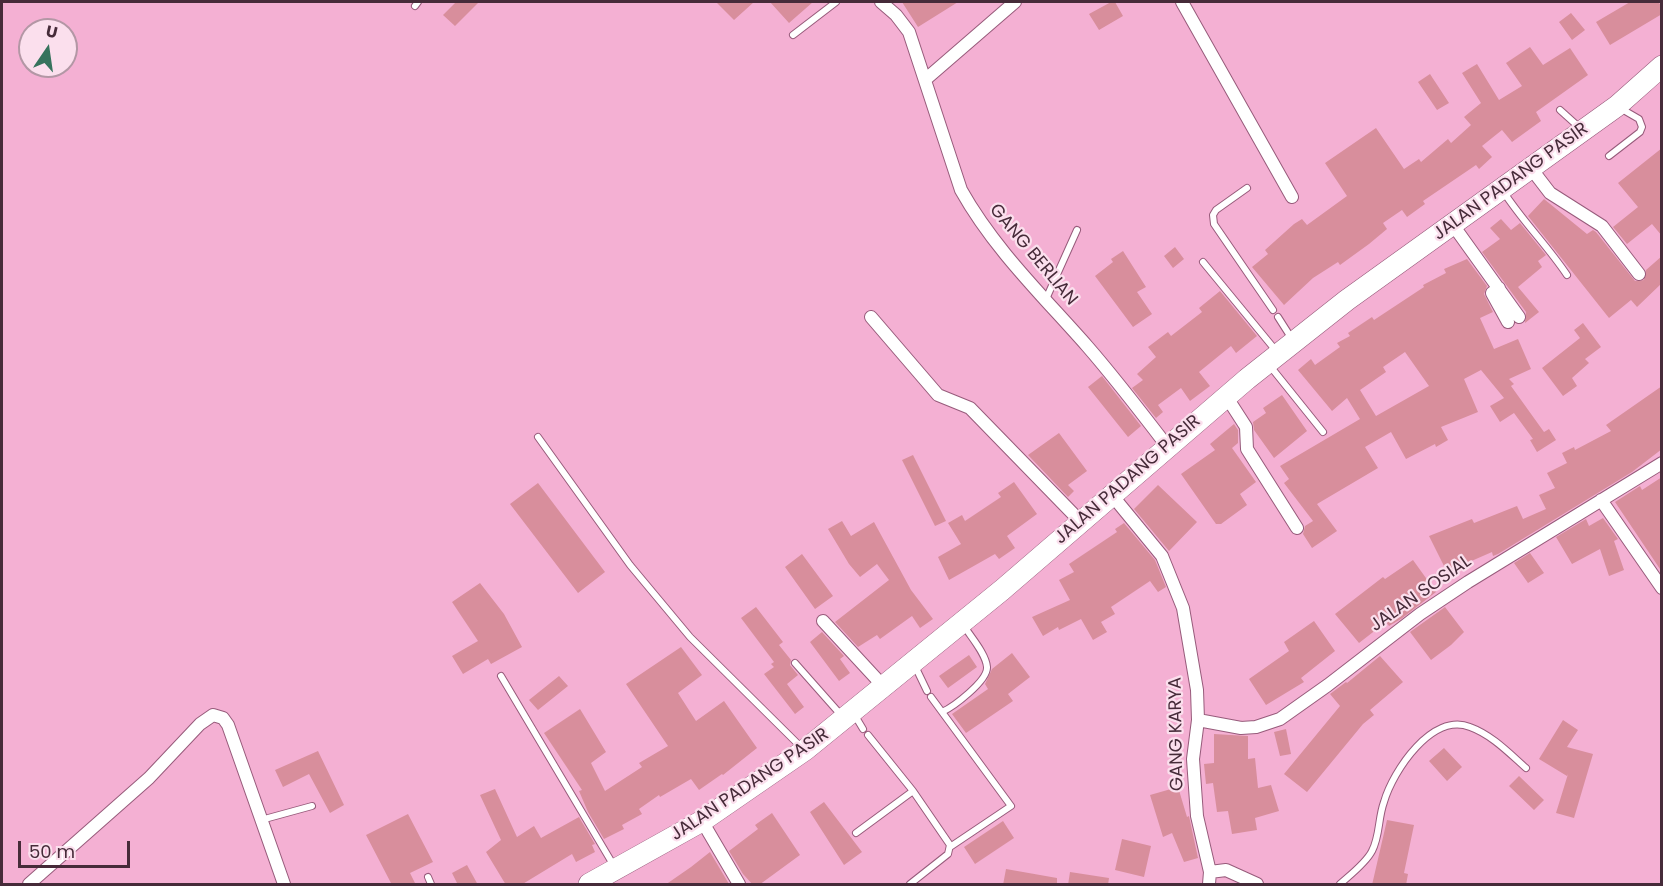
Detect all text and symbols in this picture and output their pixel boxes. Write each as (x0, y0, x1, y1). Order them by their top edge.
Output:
north arrow (18, 18, 78, 78)
text: U (44, 19, 60, 44)
street label: JALAN PADANG PASIR (1429, 118, 1593, 246)
street label: GANG BERLIAN (984, 200, 1082, 310)
street label: JALAN PADANG PASIR (1051, 411, 1205, 549)
street label: JALAN SOSIAL (1366, 551, 1476, 637)
street label: GANG KARYA (1165, 677, 1189, 791)
street label: JALAN PADANG PASIR (667, 724, 833, 846)
scale bar (21, 829, 134, 867)
text: 50 m (29, 839, 75, 864)

